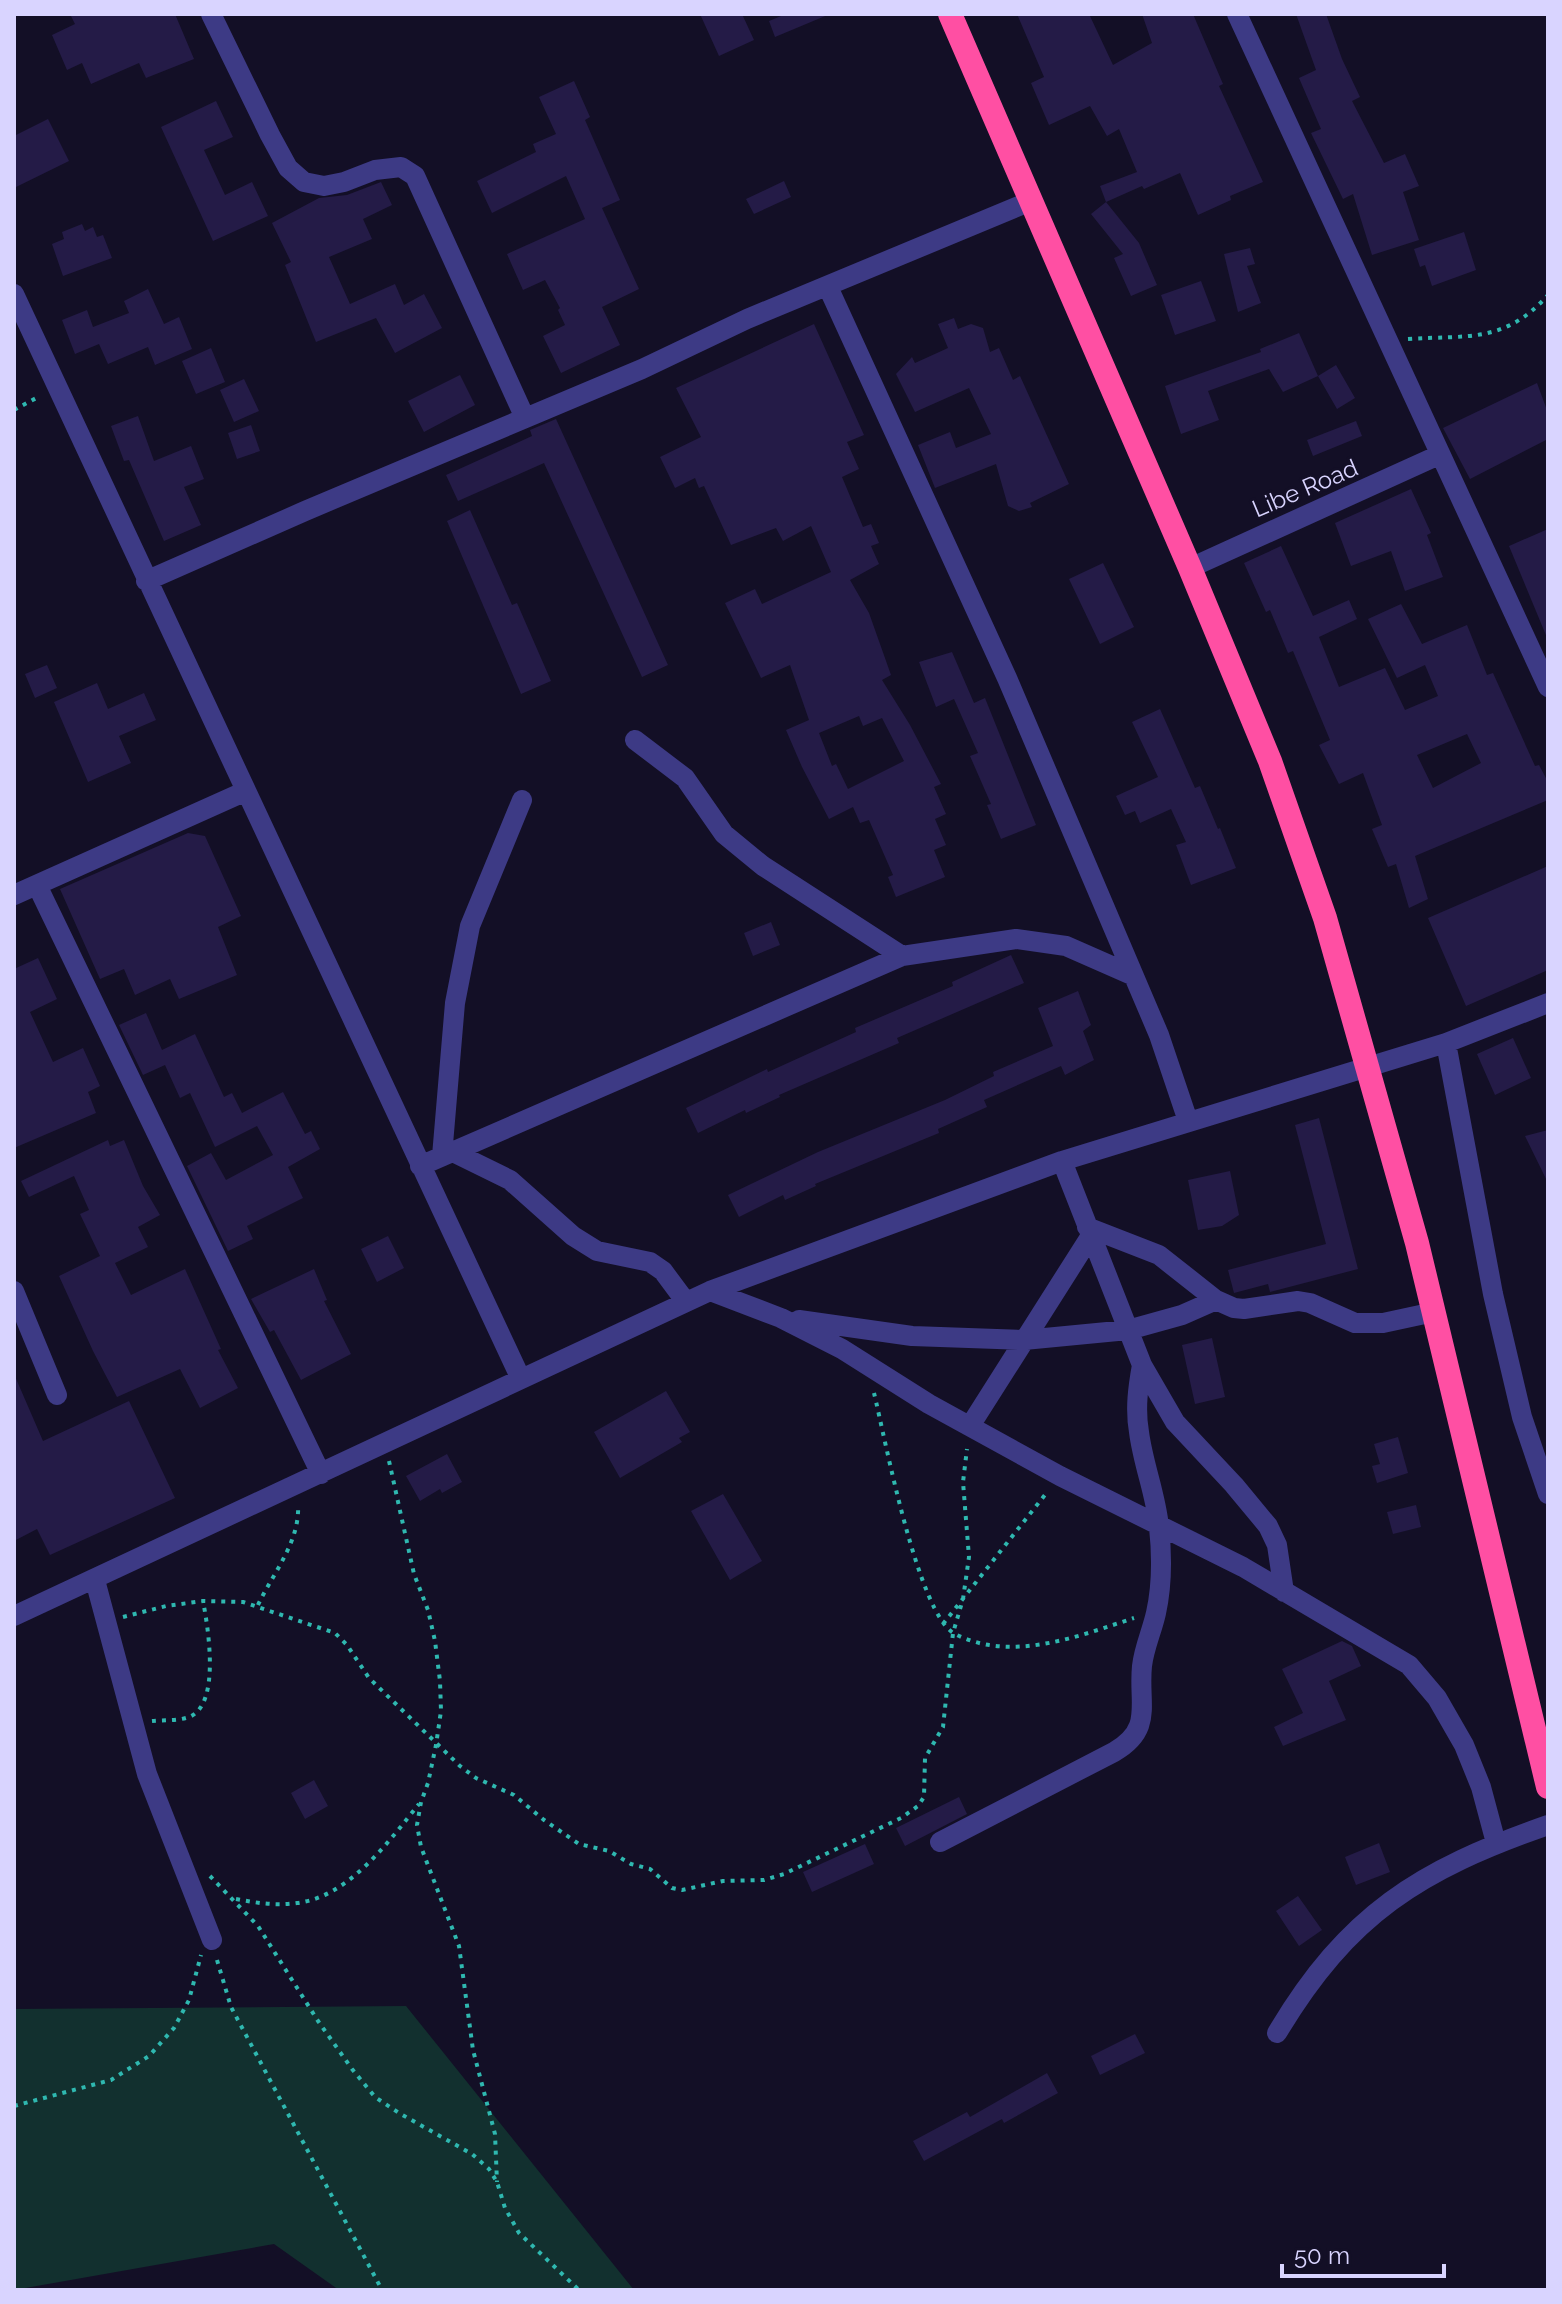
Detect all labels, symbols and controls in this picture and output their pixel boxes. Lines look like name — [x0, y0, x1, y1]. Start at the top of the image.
street label: Libe Road — [1248, 453, 1362, 523]
scale bar — [1282, 2228, 1444, 2278]
text: 50 m — [1294, 2241, 1350, 2270]

